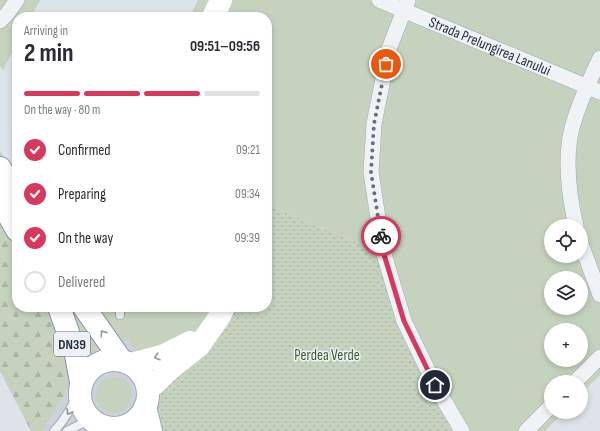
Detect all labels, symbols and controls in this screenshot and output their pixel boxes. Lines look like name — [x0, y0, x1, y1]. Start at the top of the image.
street label: Strada Prelungirea Lanului — [426, 12, 554, 80]
text: Arriving in — [24, 23, 68, 39]
text: 09:51–09:56 — [190, 37, 260, 56]
text: 2 min — [24, 38, 74, 69]
pin — [369, 47, 403, 81]
icon: bag — [375, 53, 397, 75]
text: On the way · 80 m — [24, 102, 100, 118]
icon: check — [24, 139, 46, 161]
text: Confirmed — [58, 141, 111, 160]
text: 09:21 — [236, 142, 260, 158]
icon: check — [24, 183, 46, 205]
text: Preparing — [58, 185, 106, 204]
text: 09:34 — [235, 186, 260, 202]
courier — [361, 216, 401, 256]
map controls — [544, 219, 588, 419]
button: locate — [544, 219, 588, 263]
icon: bike — [370, 225, 392, 247]
icon: check — [24, 227, 46, 249]
text: On the way — [58, 229, 113, 248]
text: 09:39 — [235, 230, 260, 246]
button: layers — [544, 271, 588, 315]
text: Delivered — [58, 273, 105, 292]
button: + — [544, 323, 588, 367]
one-way arrow — [101, 331, 108, 338]
road number: DN39 — [54, 332, 90, 356]
park label: Perdea Verde — [294, 346, 360, 365]
one-way arrow — [154, 352, 161, 361]
pin — [418, 368, 452, 402]
icon: home — [424, 374, 446, 396]
button: − — [544, 375, 588, 419]
one-way arrow — [66, 408, 73, 415]

